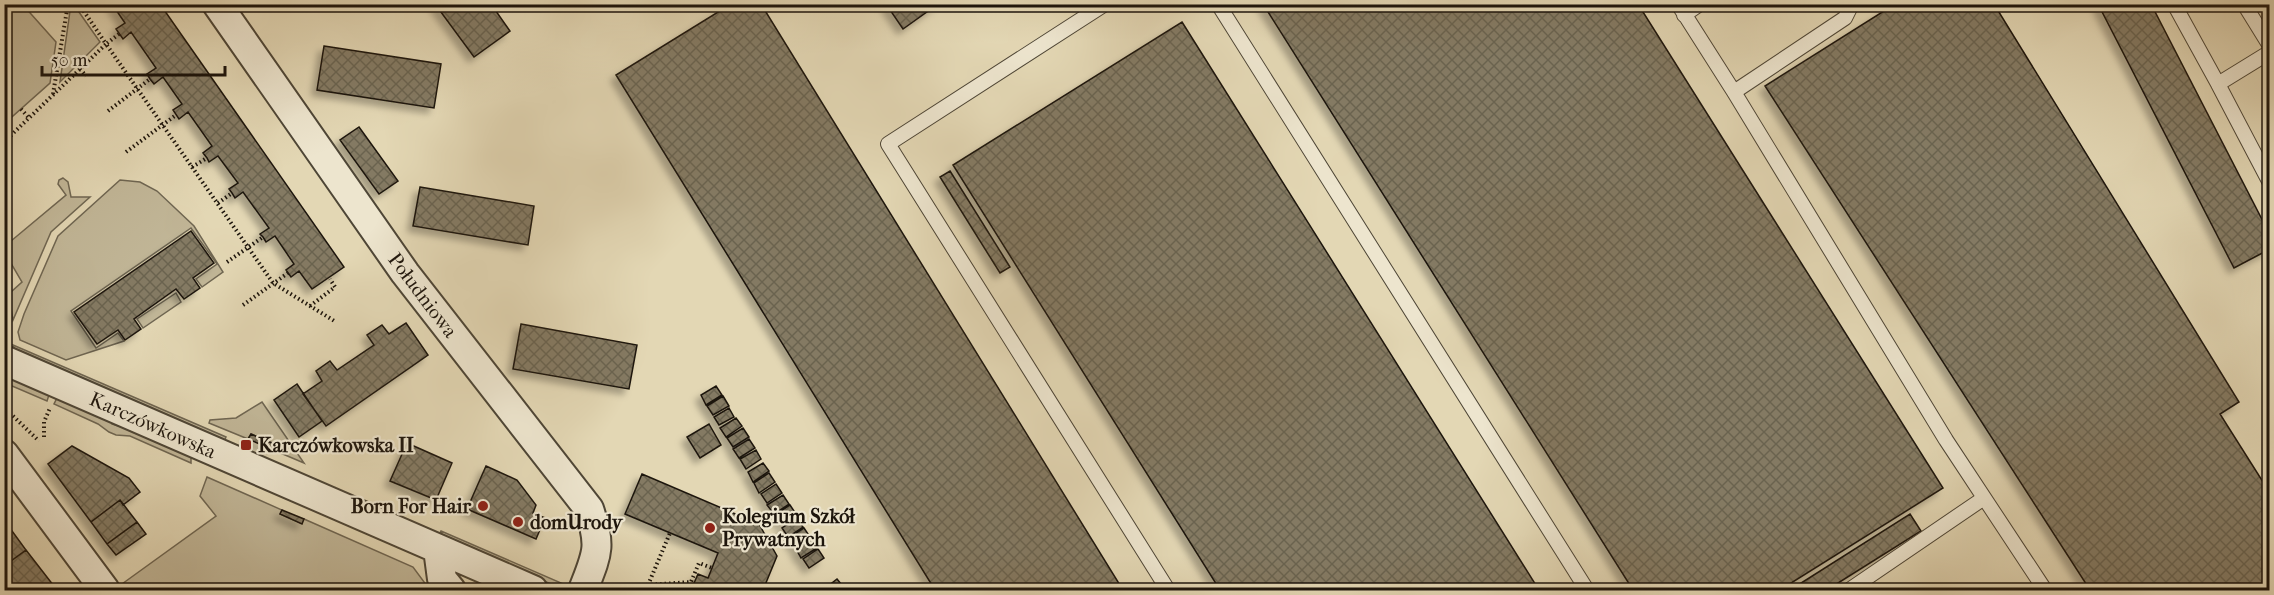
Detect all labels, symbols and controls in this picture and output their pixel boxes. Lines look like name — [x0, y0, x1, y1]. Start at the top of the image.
scale bar — [42, 39, 225, 77]
text: 50 m — [51, 50, 88, 71]
street label: Południowa — [383, 248, 462, 343]
street label: Karczówkowska — [86, 387, 220, 464]
place label: Karczówkowska II — [258, 434, 414, 457]
marker: Karczówkowska II — [239, 438, 253, 452]
place label: Born For Hair — [351, 495, 471, 518]
marker: Born For Hair — [476, 499, 490, 513]
place label: Kolegium Szkół Prywatnych — [722, 505, 855, 551]
place label: domUrody — [530, 511, 624, 534]
marker: domUrody — [511, 515, 525, 529]
marker: Kolegium Szkół Prywatnych — [703, 521, 717, 535]

